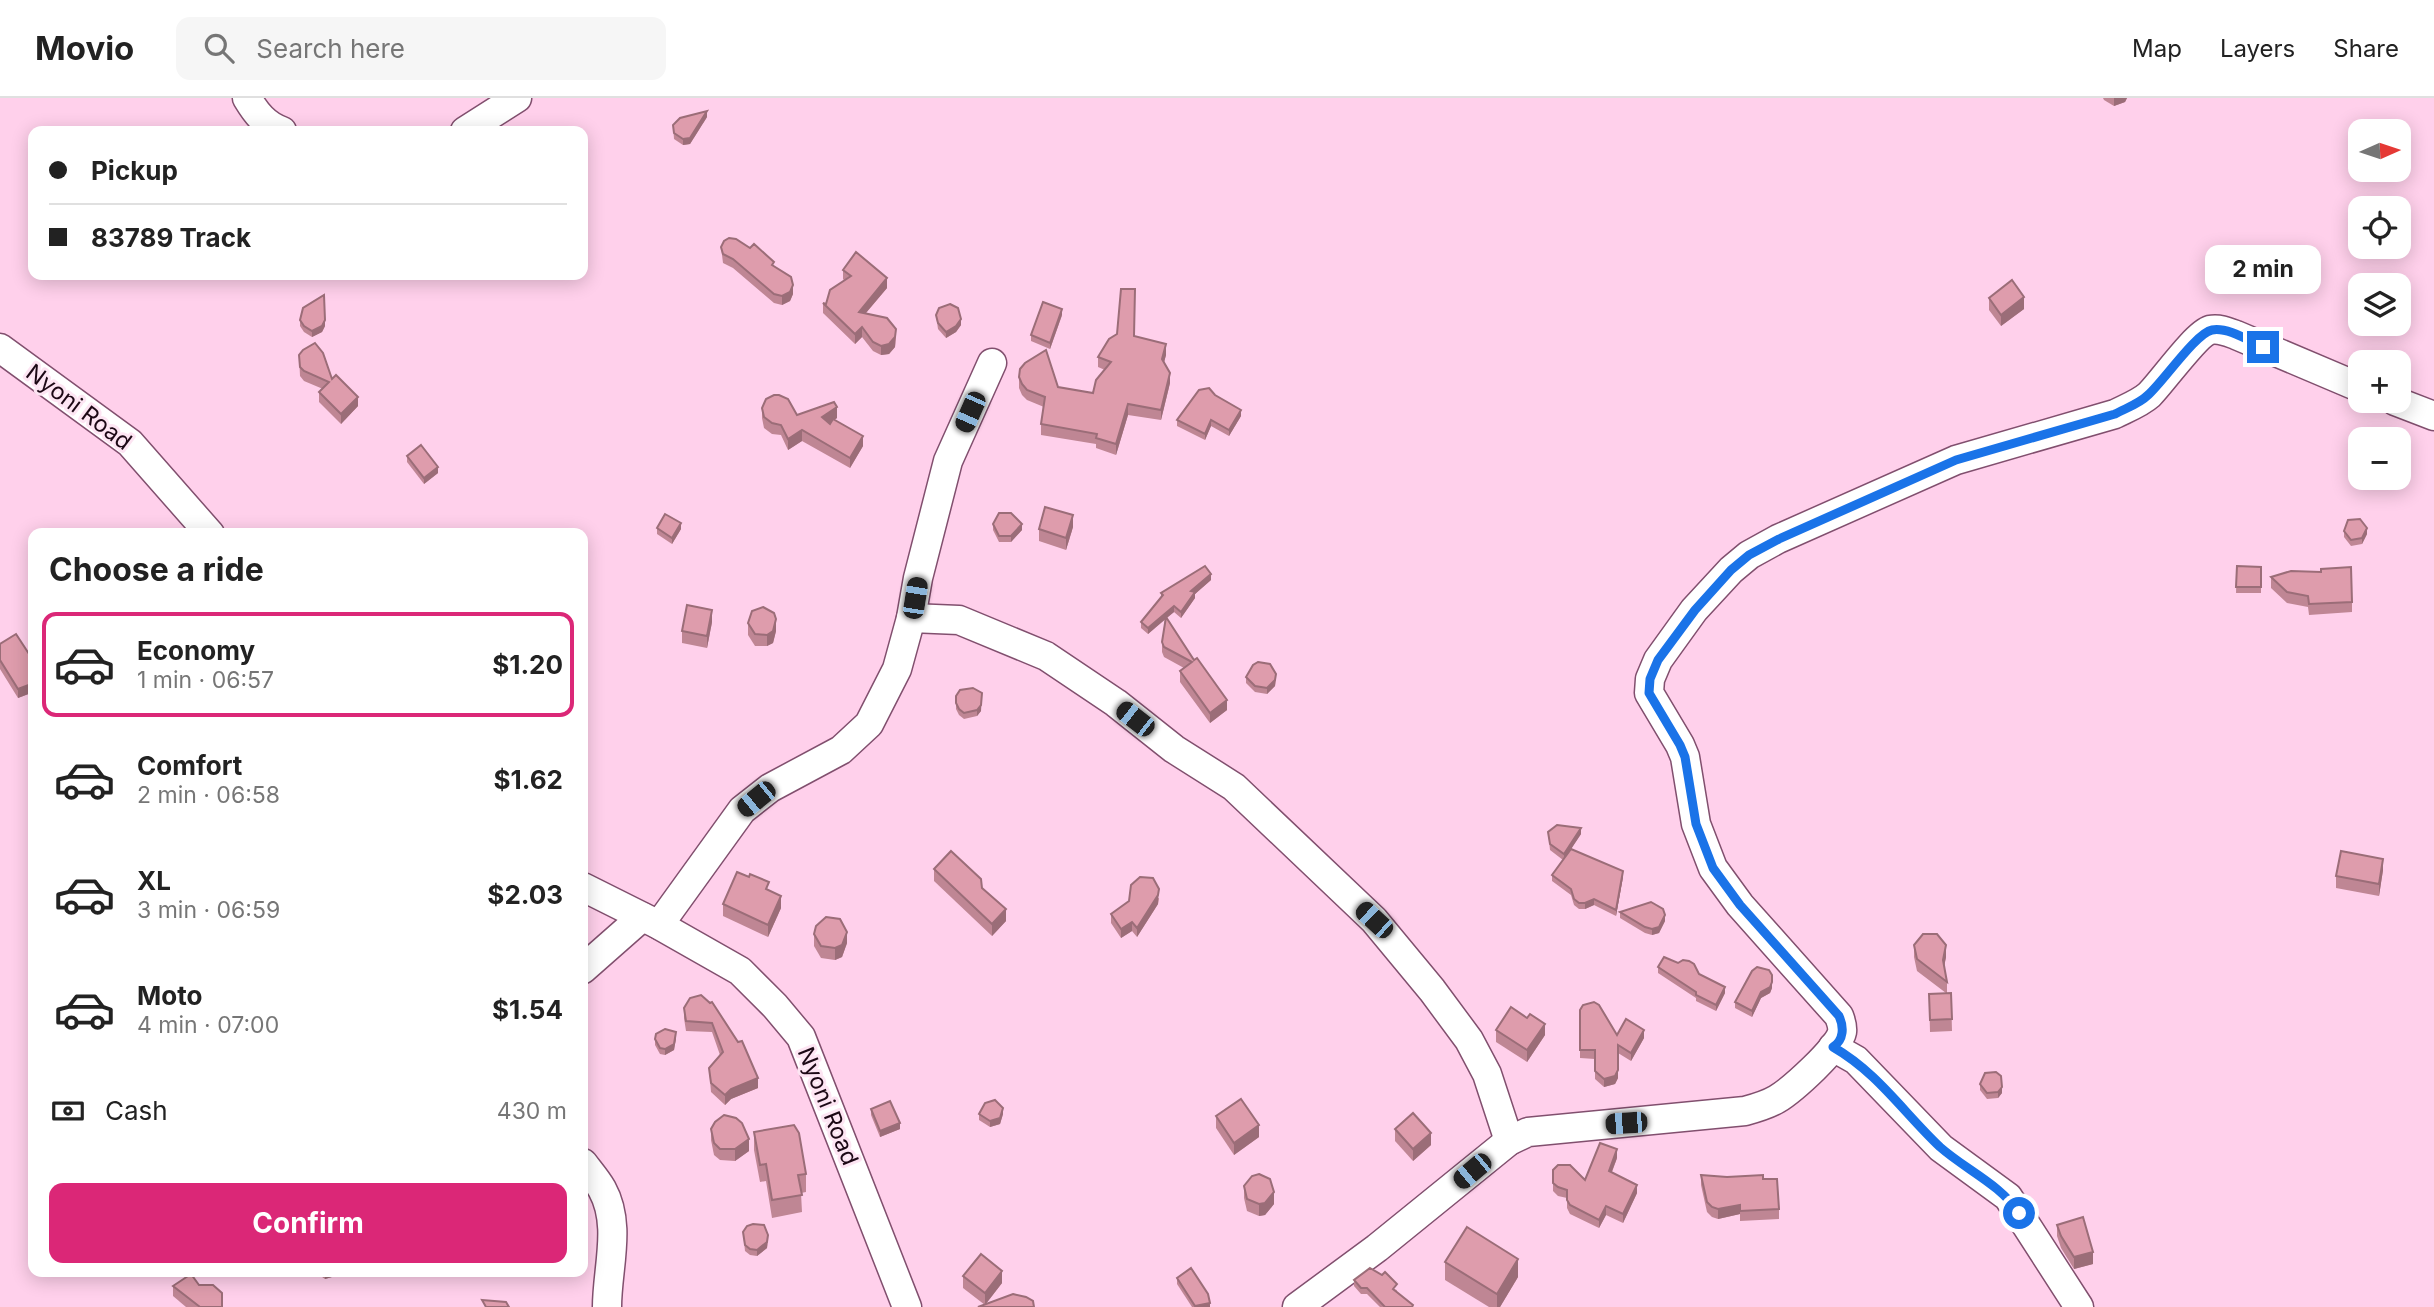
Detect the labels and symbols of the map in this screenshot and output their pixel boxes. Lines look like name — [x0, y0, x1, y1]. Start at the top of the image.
north arrow — [2348, 119, 2412, 182]
callout: 2 min — [2205, 246, 2321, 294]
route end — [2247, 331, 2279, 363]
street label: Nyoni Road — [21, 358, 137, 456]
car — [952, 389, 989, 435]
car — [902, 576, 929, 620]
car — [1112, 698, 1159, 740]
car — [734, 778, 779, 820]
car — [1352, 898, 1397, 942]
street label: Nyoni Road — [792, 1043, 864, 1169]
car — [1605, 1111, 1648, 1135]
car — [1450, 1149, 1495, 1193]
route start — [2003, 1197, 2035, 1229]

